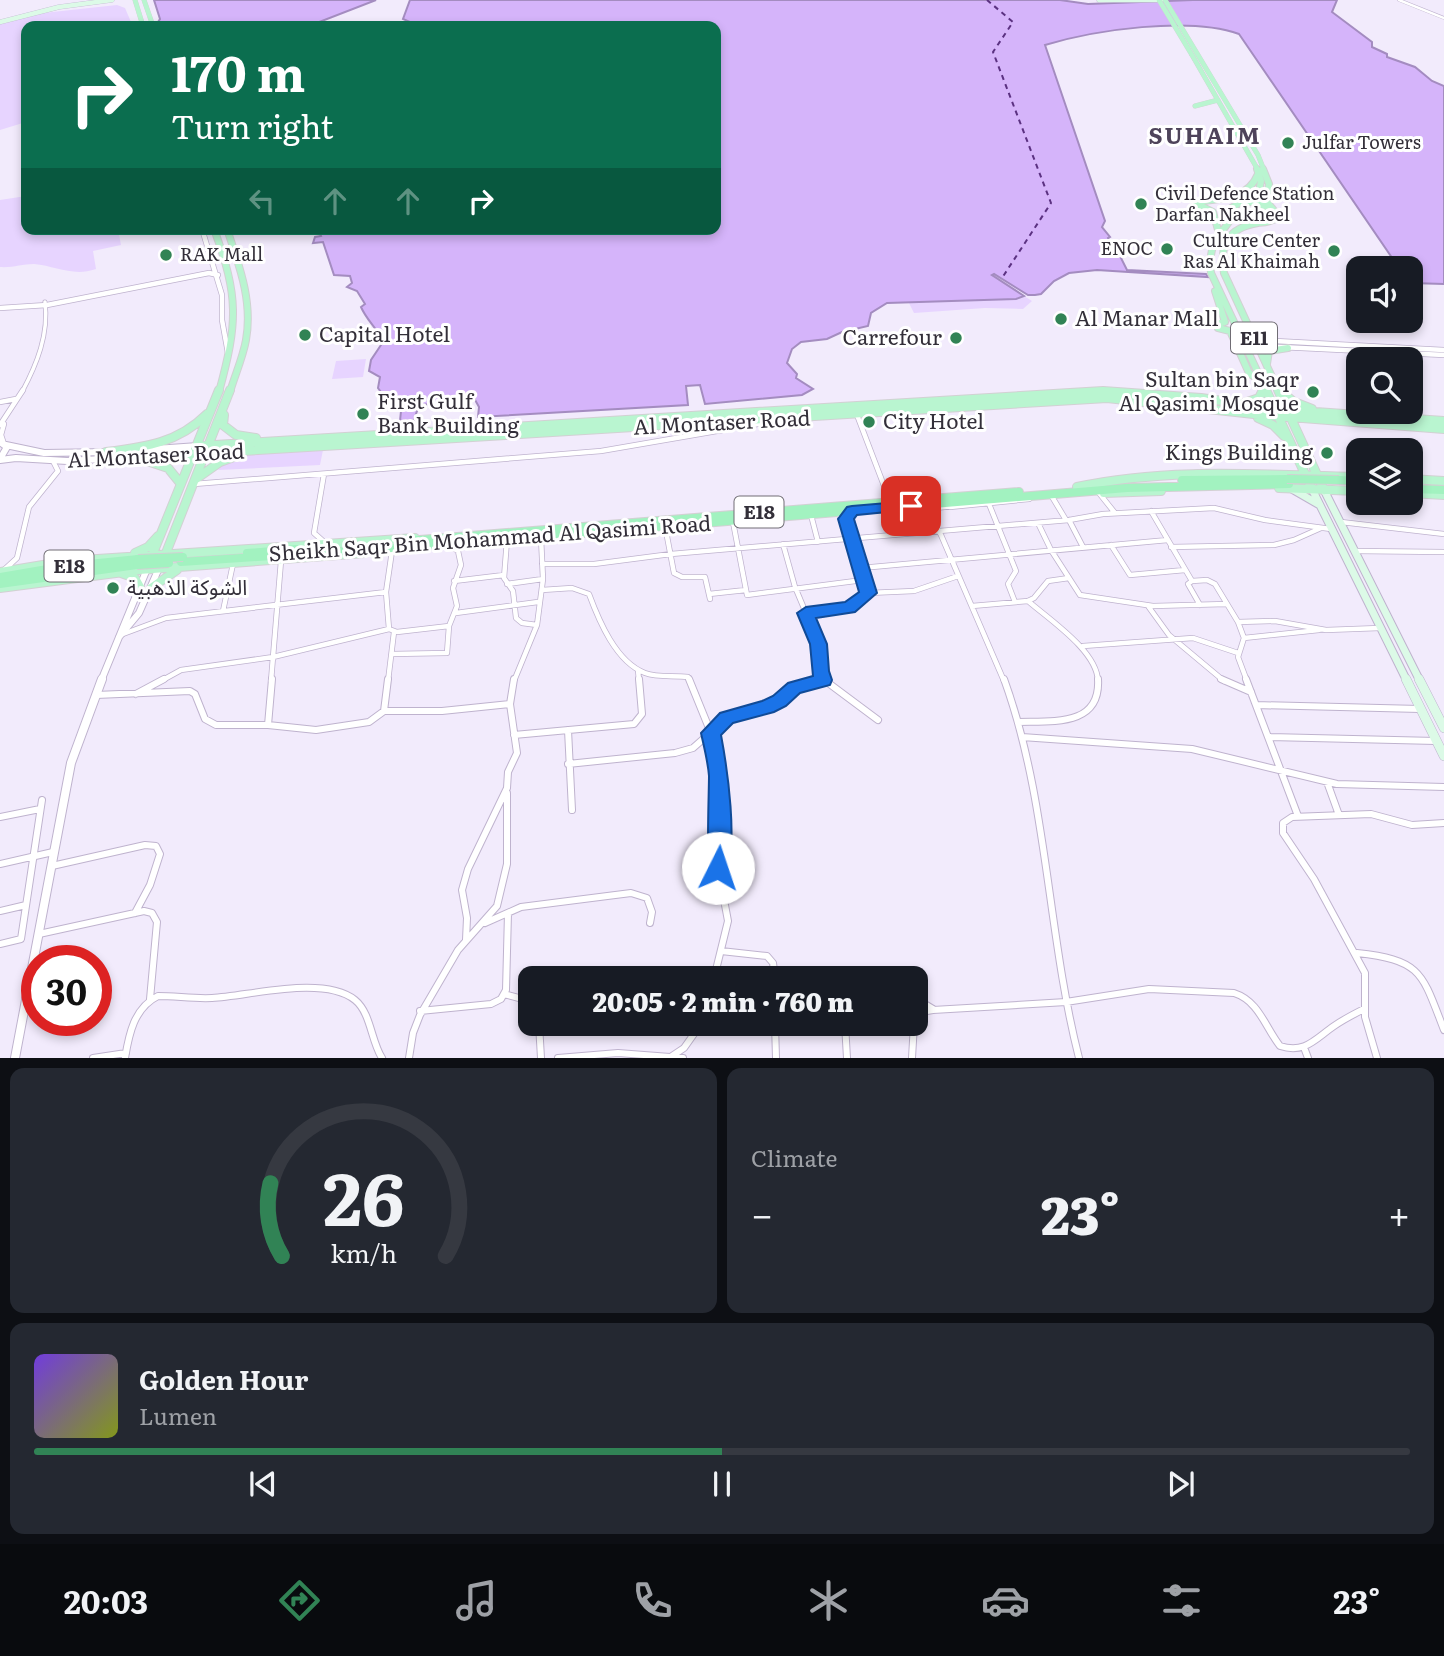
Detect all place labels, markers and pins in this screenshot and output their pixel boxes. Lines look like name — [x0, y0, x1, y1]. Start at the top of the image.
place label: Julfar Towers — [1302, 128, 1421, 155]
marker: Julfar Towers — [1280, 135, 1296, 151]
place label: Civil Defence Station Darfan Nakheel — [1155, 179, 1334, 227]
marker: Civil Defence Station Darfan Nakheel — [1133, 196, 1149, 212]
place label: Culture Center Ras Al Khaimah — [1183, 226, 1320, 274]
place label: ENOC — [1100, 234, 1153, 261]
place label: RAK Mall — [180, 240, 263, 267]
marker: ENOC — [1159, 241, 1175, 257]
marker: Culture Center Ras Al Khaimah — [1326, 243, 1342, 259]
marker: RAK Mall — [158, 247, 174, 263]
place label: Al Manar Mall — [1075, 301, 1219, 332]
marker: Al Manar Mall — [1053, 311, 1069, 327]
place label: Capital Hotel — [319, 317, 450, 348]
place label: Carrefour — [843, 320, 942, 351]
marker: Capital Hotel — [297, 327, 313, 343]
marker: Carrefour — [948, 330, 964, 346]
place label: Sultan bin Saqr Al Qasimi Mosque — [1118, 362, 1299, 417]
place label: First Gulf Bank Building — [377, 384, 520, 439]
marker: Sultan bin Saqr Al Qasimi Mosque — [1305, 384, 1321, 400]
place label: City Hotel — [883, 404, 984, 435]
marker: First Gulf Bank Building — [355, 406, 371, 422]
marker: City Hotel — [861, 414, 877, 430]
place label: Kings Building — [1165, 435, 1313, 466]
marker: Kings Building — [1319, 445, 1335, 461]
pin — [881, 476, 941, 536]
place label: الشوكة الذهبية — [127, 570, 247, 601]
marker: الشوكة الذهبية — [105, 580, 121, 596]

